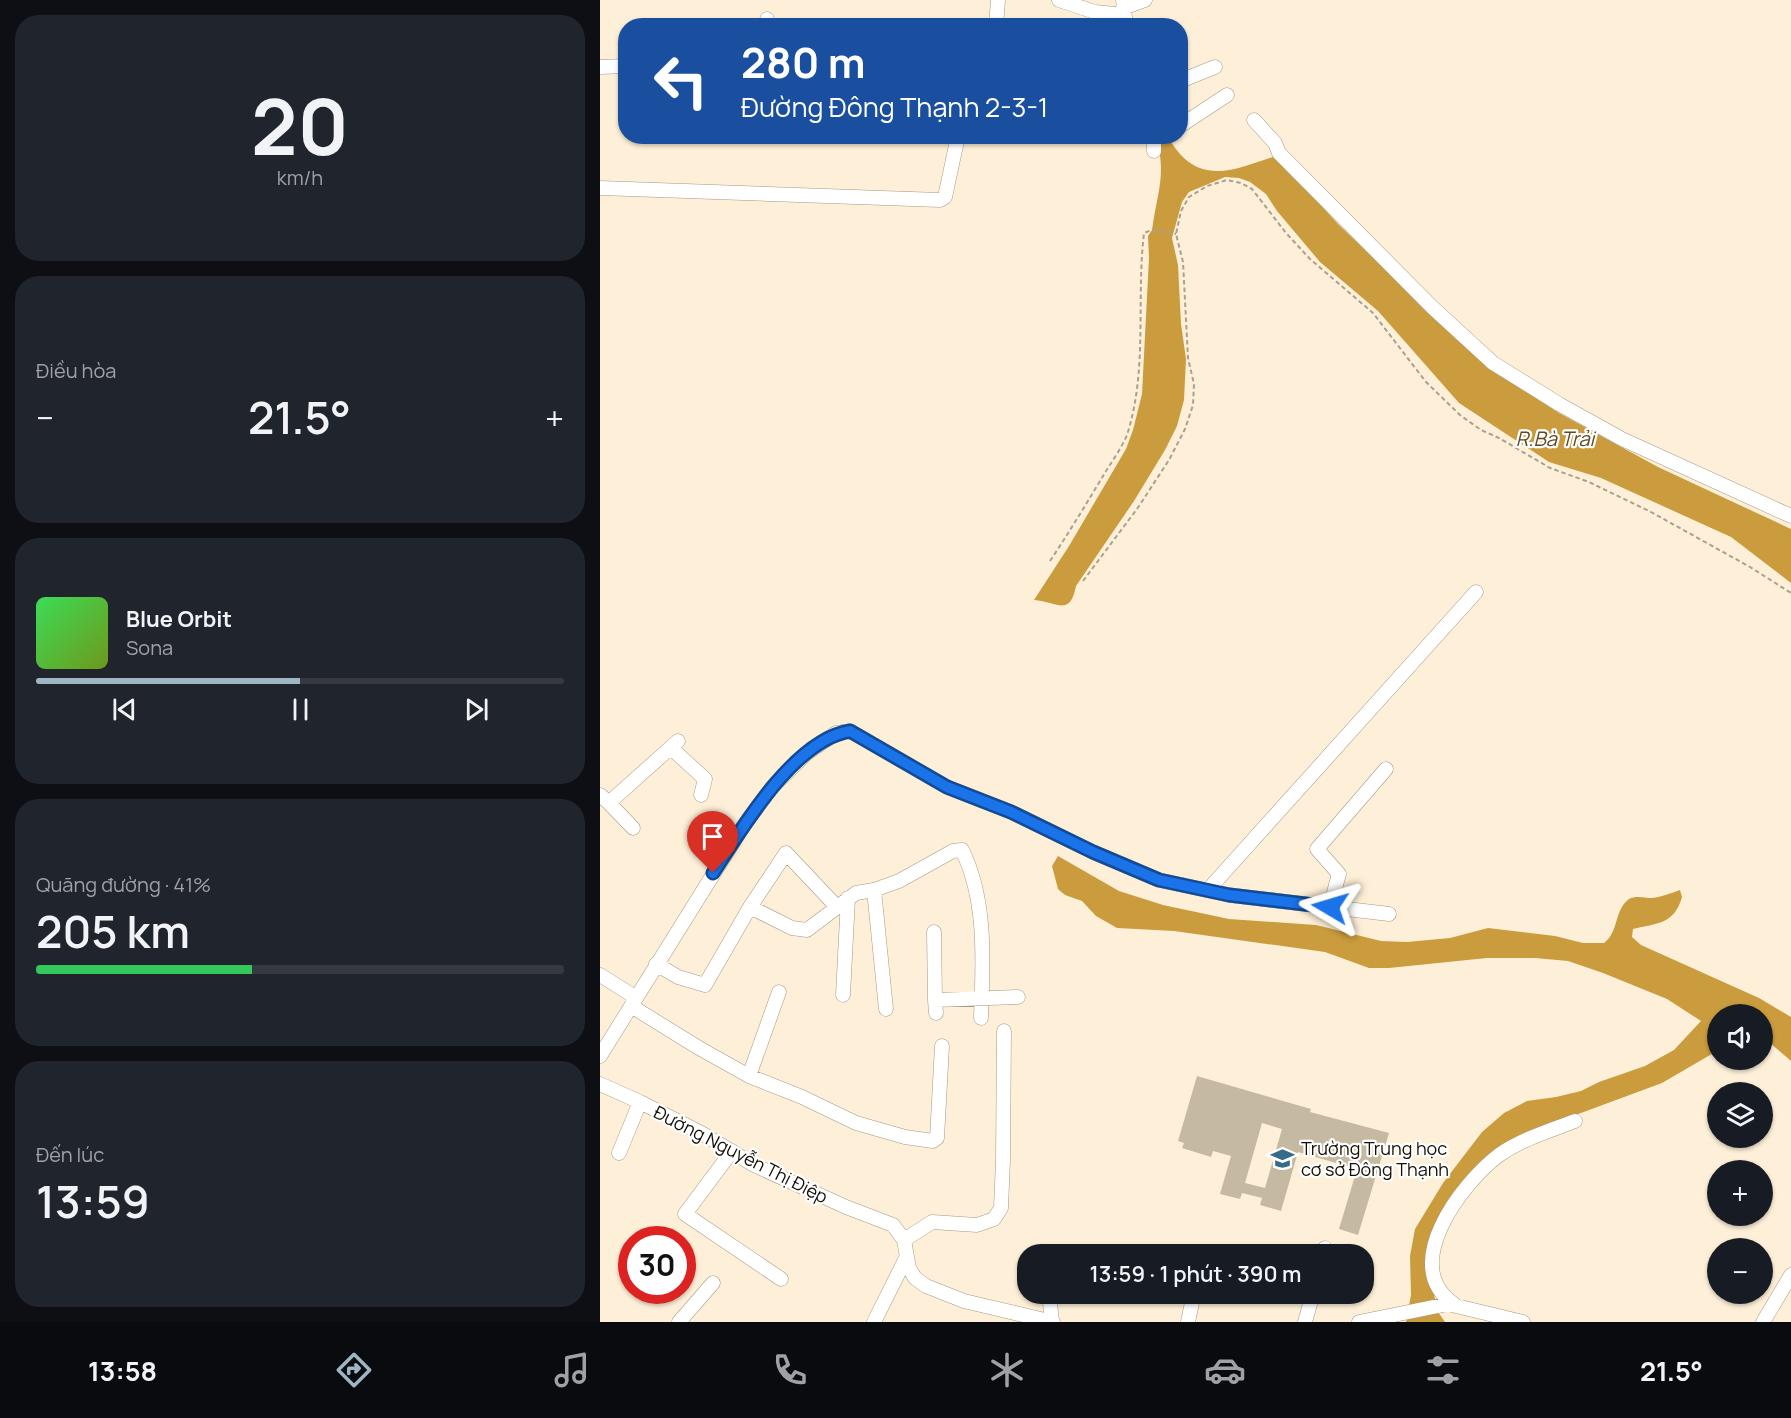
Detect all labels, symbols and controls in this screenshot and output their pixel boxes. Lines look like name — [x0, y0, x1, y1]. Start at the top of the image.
text: 280 m — [741, 33, 866, 91]
icon: left — [642, 42, 720, 120]
text: 20 — [251, 72, 349, 178]
text: Đường Đông Thạnh 2-3-1 — [741, 88, 1048, 125]
text: km/h — [277, 164, 323, 191]
text: Điều hòa — [36, 357, 116, 384]
text: 21.5° — [248, 386, 351, 448]
text: − — [36, 395, 54, 440]
text: + — [545, 395, 564, 440]
water label: R.Bà Trải — [1516, 425, 1597, 452]
text: Blue Orbit — [126, 604, 232, 634]
text: Sona — [126, 634, 173, 661]
icon: previous — [108, 693, 141, 726]
icon: pause — [284, 693, 317, 726]
icon: next — [460, 693, 493, 726]
pin — [687, 811, 738, 873]
icon: arrive — [696, 820, 729, 853]
text: Quãng đường · 41% — [36, 871, 211, 898]
position arrow — [1298, 875, 1362, 939]
text: 205 km — [36, 900, 190, 962]
map controls — [1707, 1004, 1773, 1304]
button: sound — [1707, 1004, 1773, 1070]
button: layers — [1707, 1082, 1773, 1148]
street label: Đường Nguyễn Thị Điệp — [650, 1100, 832, 1208]
place label: Trường Trung học cơ sở Đông Thạnh — [1301, 1136, 1449, 1181]
text: Đến lúc — [36, 1141, 104, 1168]
school or university icon: Trường Trung học cơ sở Đông Thạnh — [1270, 1145, 1296, 1171]
button: + — [1707, 1160, 1773, 1226]
text: 13:59 — [36, 1170, 150, 1232]
speed limit sign: 30 — [618, 1226, 696, 1304]
button: − — [1707, 1238, 1773, 1304]
text: 13:59 · 1 phút · 390 m — [1090, 1259, 1301, 1289]
icon: directions — [333, 1349, 375, 1391]
icon: music — [551, 1349, 593, 1391]
icon: phone — [769, 1349, 811, 1391]
icon: climate — [986, 1349, 1028, 1391]
icon: car — [1204, 1349, 1246, 1391]
icon: filters — [1422, 1349, 1464, 1391]
text: 13:58 — [88, 1352, 157, 1389]
text: 21.5° — [1640, 1352, 1703, 1389]

